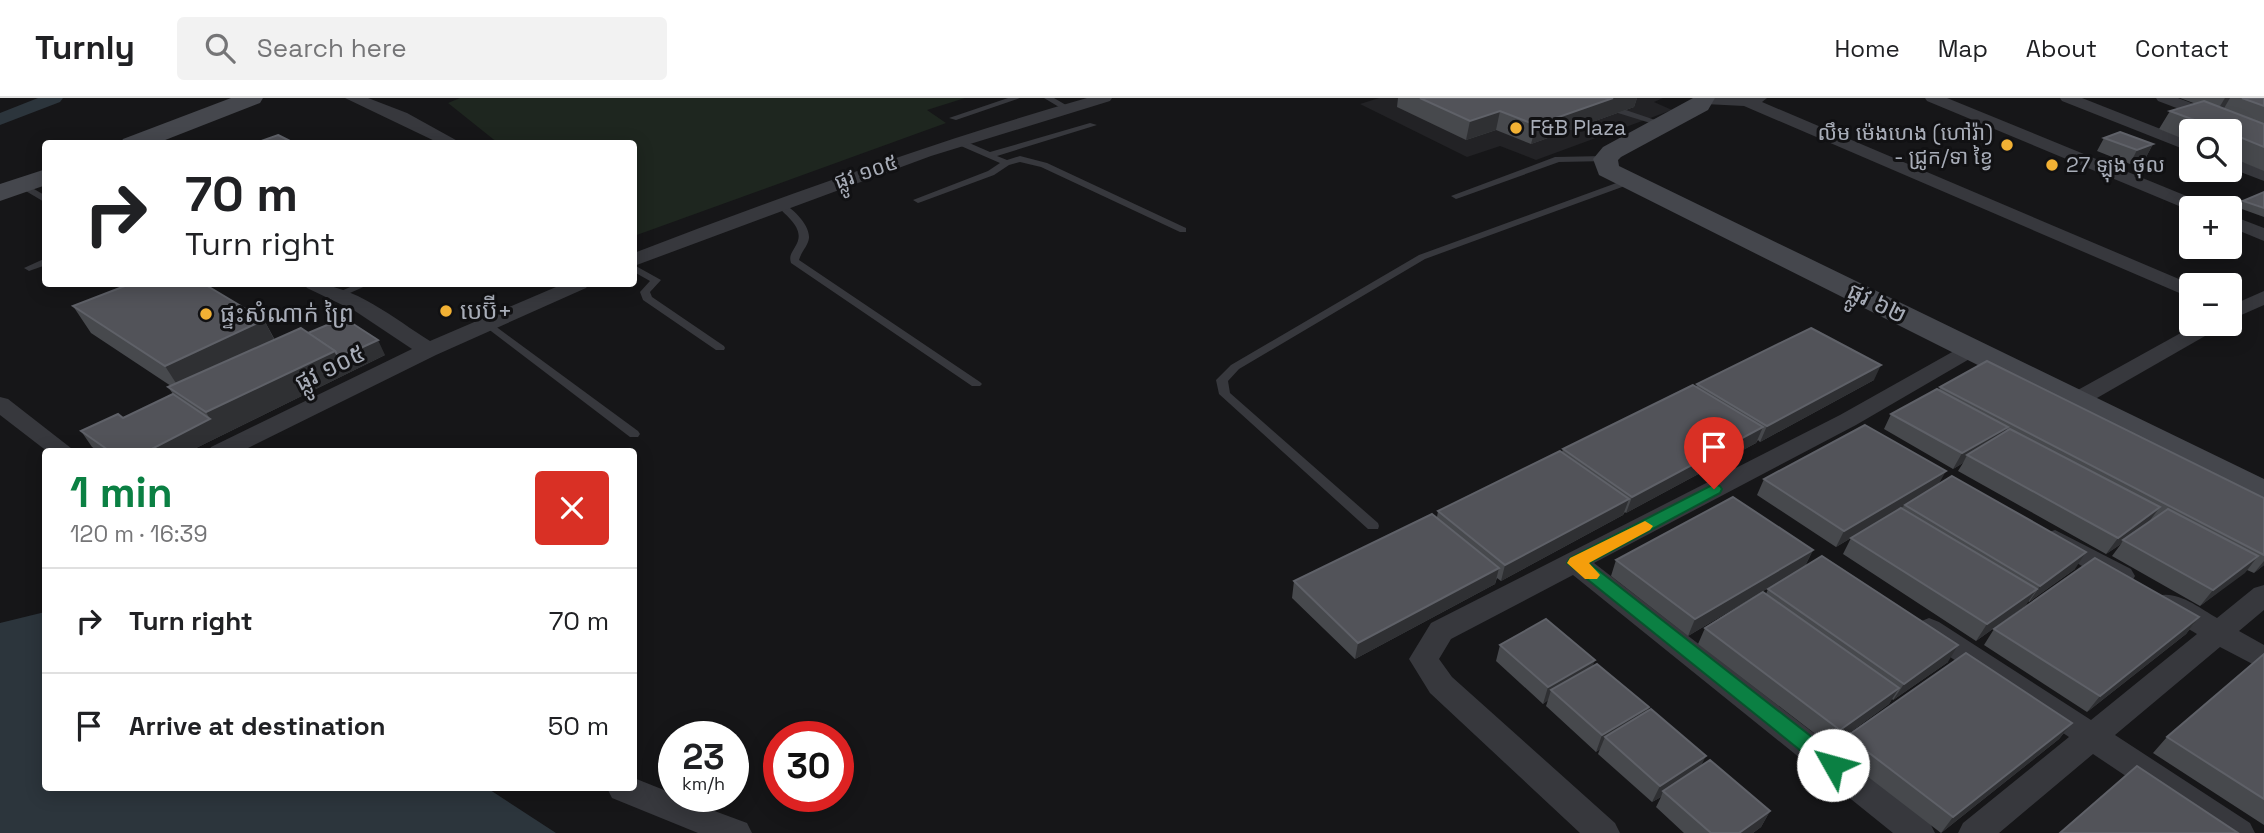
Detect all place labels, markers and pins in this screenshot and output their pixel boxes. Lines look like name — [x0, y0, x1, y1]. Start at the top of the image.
place label: F&B Plaza — [1530, 114, 1626, 141]
place label: លឹម ម៉េងហេង (ហៅរ៉ា) - ជ្រូក/ទា ខ្វៃ — [1817, 119, 1993, 171]
marker: F&B Plaza — [1508, 120, 1524, 136]
marker: លឹម ម៉េងហេង (ហៅរ៉ា) - ជ្រូក/ទា ខ្វៃ — [1999, 137, 2015, 153]
place label: 27 ឡុង ថុល — [2066, 151, 2165, 183]
marker: 27 ឡុង ថុល — [2044, 157, 2060, 173]
place label: បេប៊ី+ — [460, 294, 512, 326]
place label: ផ្ទះសំណាក់ ព្រៃ — [220, 298, 354, 329]
marker: បេប៊ី+ — [438, 303, 454, 319]
marker: ផ្ទះសំណាក់ ព្រៃ — [198, 306, 214, 322]
pin — [1684, 417, 1744, 489]

